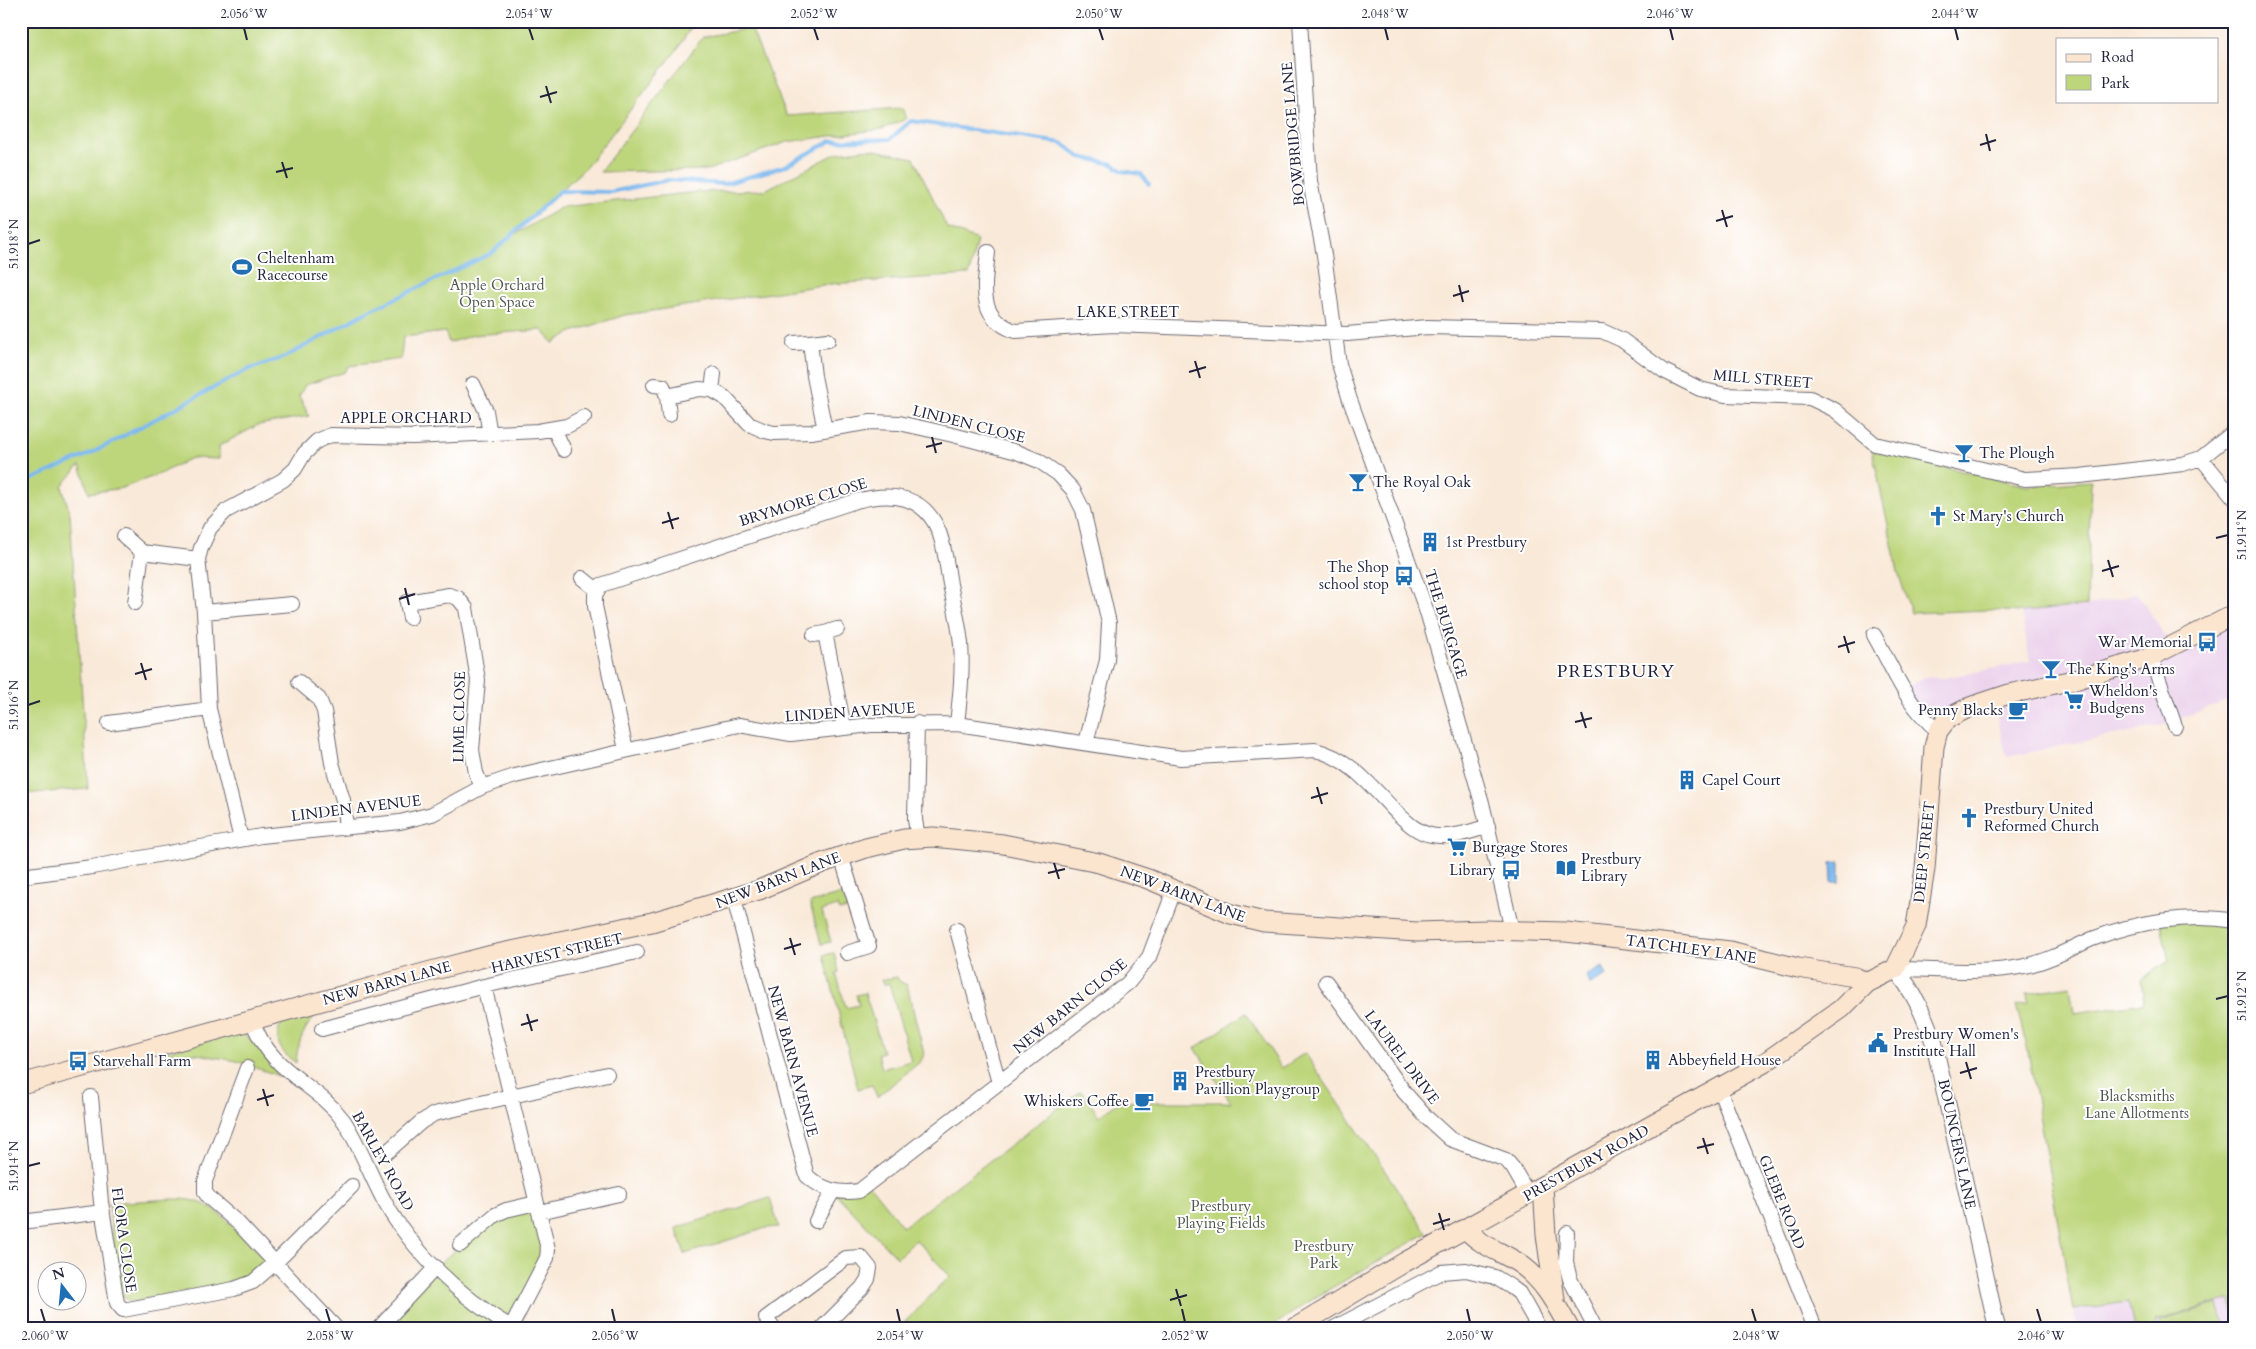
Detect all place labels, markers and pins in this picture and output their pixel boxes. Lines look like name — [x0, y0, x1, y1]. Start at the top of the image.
place label: Cheltenham Racecourse — [257, 248, 335, 285]
sports icon: Cheltenham Racecourse — [231, 256, 253, 278]
bar icon: The Plough — [1953, 442, 1975, 464]
place label: The Plough — [1979, 443, 2056, 463]
bar icon: The Royal Oak — [1347, 471, 1369, 493]
place label: The Royal Oak — [1373, 472, 1471, 492]
church icon: St Mary's Church — [1927, 505, 1949, 527]
place label: St Mary's Church — [1953, 506, 2065, 526]
building icon: 1st Prestbury — [1419, 531, 1441, 553]
place label: 1st Prestbury — [1445, 532, 1527, 552]
place label: The Shop school stop — [1319, 557, 1389, 594]
bus stop icon: The Shop school stop — [1393, 565, 1415, 587]
bus stop icon: War Memorial — [2196, 631, 2218, 653]
place label: War Memorial — [2097, 632, 2192, 652]
bar icon: The King's Arms — [2040, 658, 2062, 680]
place label: The King's Arms — [2066, 659, 2175, 679]
place label: Wheldon's Budgens — [2088, 681, 2157, 718]
supermarket icon: Wheldon's Budgens — [2063, 689, 2085, 711]
cafe icon: Penny Blacks — [2007, 699, 2029, 721]
place label: Penny Blacks — [1918, 700, 2003, 720]
building icon: Capel Court — [1676, 769, 1698, 791]
place label: Capel Court — [1702, 770, 1781, 790]
place label: Prestbury United Reformed Church — [1984, 799, 2100, 836]
church icon: Prestbury United Reformed Church — [1958, 807, 1980, 829]
supermarket icon: Burgage Stores — [1446, 836, 1468, 858]
place label: Burgage Stores — [1472, 837, 1568, 857]
place label: Prestbury Library — [1581, 849, 1642, 886]
library icon: Prestbury Library — [1555, 857, 1577, 879]
bus stop icon: Library — [1500, 859, 1522, 881]
place label: Library — [1449, 860, 1496, 880]
place label: Prestbury Women's Institute Hall — [1893, 1024, 2019, 1061]
public building icon: Prestbury Women's Institute Hall — [1867, 1032, 1889, 1054]
building icon: Abbeyfield House — [1642, 1049, 1664, 1071]
bus stop icon: Starvehall Farm — [67, 1050, 89, 1072]
place label: Abbeyfield House — [1668, 1050, 1781, 1070]
place label: Starvehall Farm — [93, 1051, 191, 1071]
place label: Prestbury Pavillion Playgroup — [1195, 1062, 1320, 1099]
building icon: Prestbury Pavillion Playgroup — [1169, 1070, 1191, 1092]
cafe icon: Whiskers Coffee — [1133, 1090, 1155, 1112]
place label: Whiskers Coffee — [1022, 1091, 1129, 1111]

